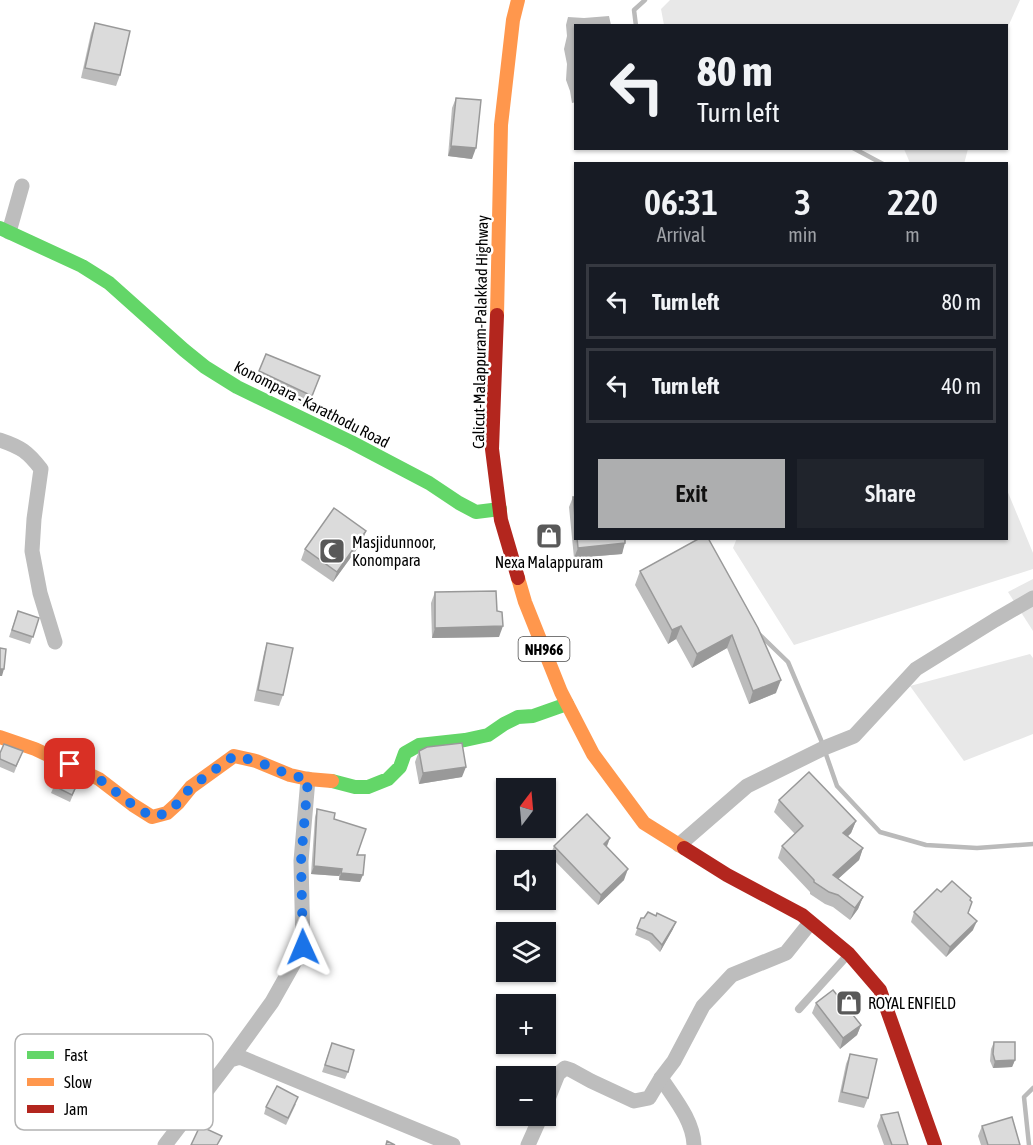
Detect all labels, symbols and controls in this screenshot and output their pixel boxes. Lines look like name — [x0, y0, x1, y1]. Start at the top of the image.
text: 80 m — [697, 47, 772, 95]
icon: left — [598, 48, 676, 126]
text: Turn left — [697, 97, 780, 128]
text: 06:31 — [644, 181, 718, 223]
text: 3 — [794, 181, 811, 223]
text: 220 — [887, 181, 938, 223]
street label: Calicut-Malappuram-Palakkad Highway — [469, 215, 492, 449]
text: Arrival — [657, 223, 706, 246]
text: min — [788, 223, 817, 246]
text: m — [905, 223, 920, 246]
icon: left — [601, 285, 634, 318]
text: Turn left — [652, 289, 719, 315]
text: 80 m — [941, 289, 981, 315]
street label: Konompara - Karathodu Road — [231, 357, 393, 452]
icon: left — [601, 369, 634, 402]
text: Turn left — [652, 373, 719, 399]
text: 40 m — [941, 373, 981, 399]
button: Exit — [598, 459, 785, 528]
button: Share — [797, 459, 984, 528]
shop icon: Nexa Malappuram — [534, 521, 564, 551]
place label: Masjidunnoor, Konompara — [352, 533, 436, 570]
mosque icon: Masjidunnoor, Konompara — [317, 536, 347, 566]
place label: Nexa Malappuram — [495, 553, 603, 572]
road number: NH966 — [518, 637, 570, 661]
pin — [44, 738, 95, 789]
icon: arrive — [53, 747, 86, 780]
north arrow — [496, 778, 556, 838]
map controls — [496, 778, 556, 1126]
button: sound — [496, 850, 556, 910]
position arrow — [271, 915, 335, 979]
button: layers — [496, 922, 556, 982]
shop icon: ROYAL ENFIELD — [834, 988, 864, 1018]
button: + — [496, 994, 556, 1054]
place label: ROYAL ENFIELD — [868, 994, 956, 1012]
legend — [15, 1034, 213, 1130]
text: Fast — [64, 1046, 88, 1064]
button: − — [496, 1066, 556, 1126]
text: Slow — [64, 1073, 92, 1091]
text: Jam — [64, 1100, 88, 1118]

